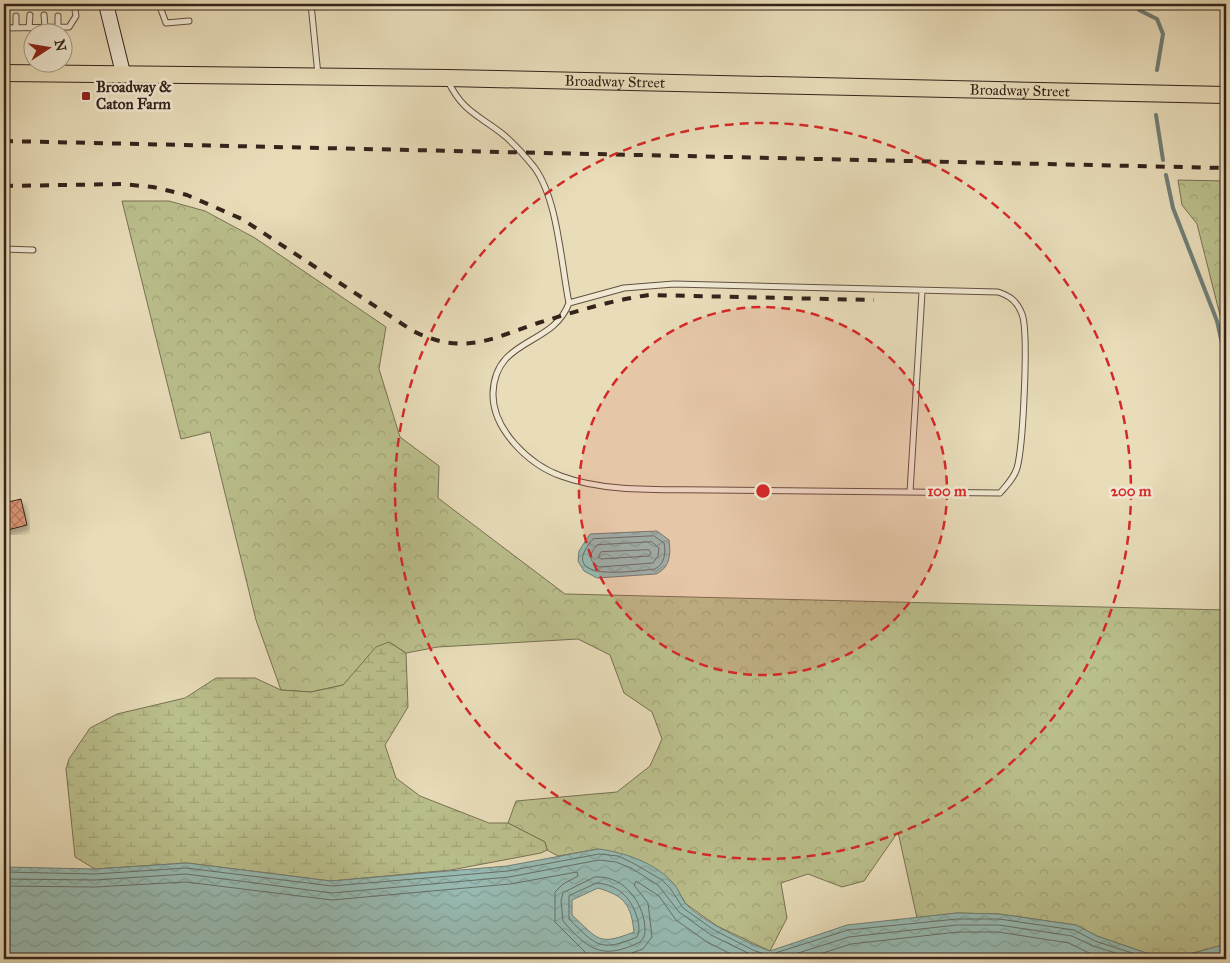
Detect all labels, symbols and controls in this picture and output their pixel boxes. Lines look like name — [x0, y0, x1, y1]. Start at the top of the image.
north arrow — [22, 22, 72, 72]
text: N — [51, 38, 70, 53]
street label: Broadway Street — [565, 72, 666, 92]
place label: Broadway & Caton Farm — [96, 78, 172, 113]
street label: Broadway Street — [969, 80, 1071, 101]
marker: Broadway & Caton Farm — [80, 90, 92, 102]
centre of rings — [754, 482, 772, 500]
text: 100 m — [927, 482, 967, 500]
text: 200 m — [1111, 482, 1152, 500]

